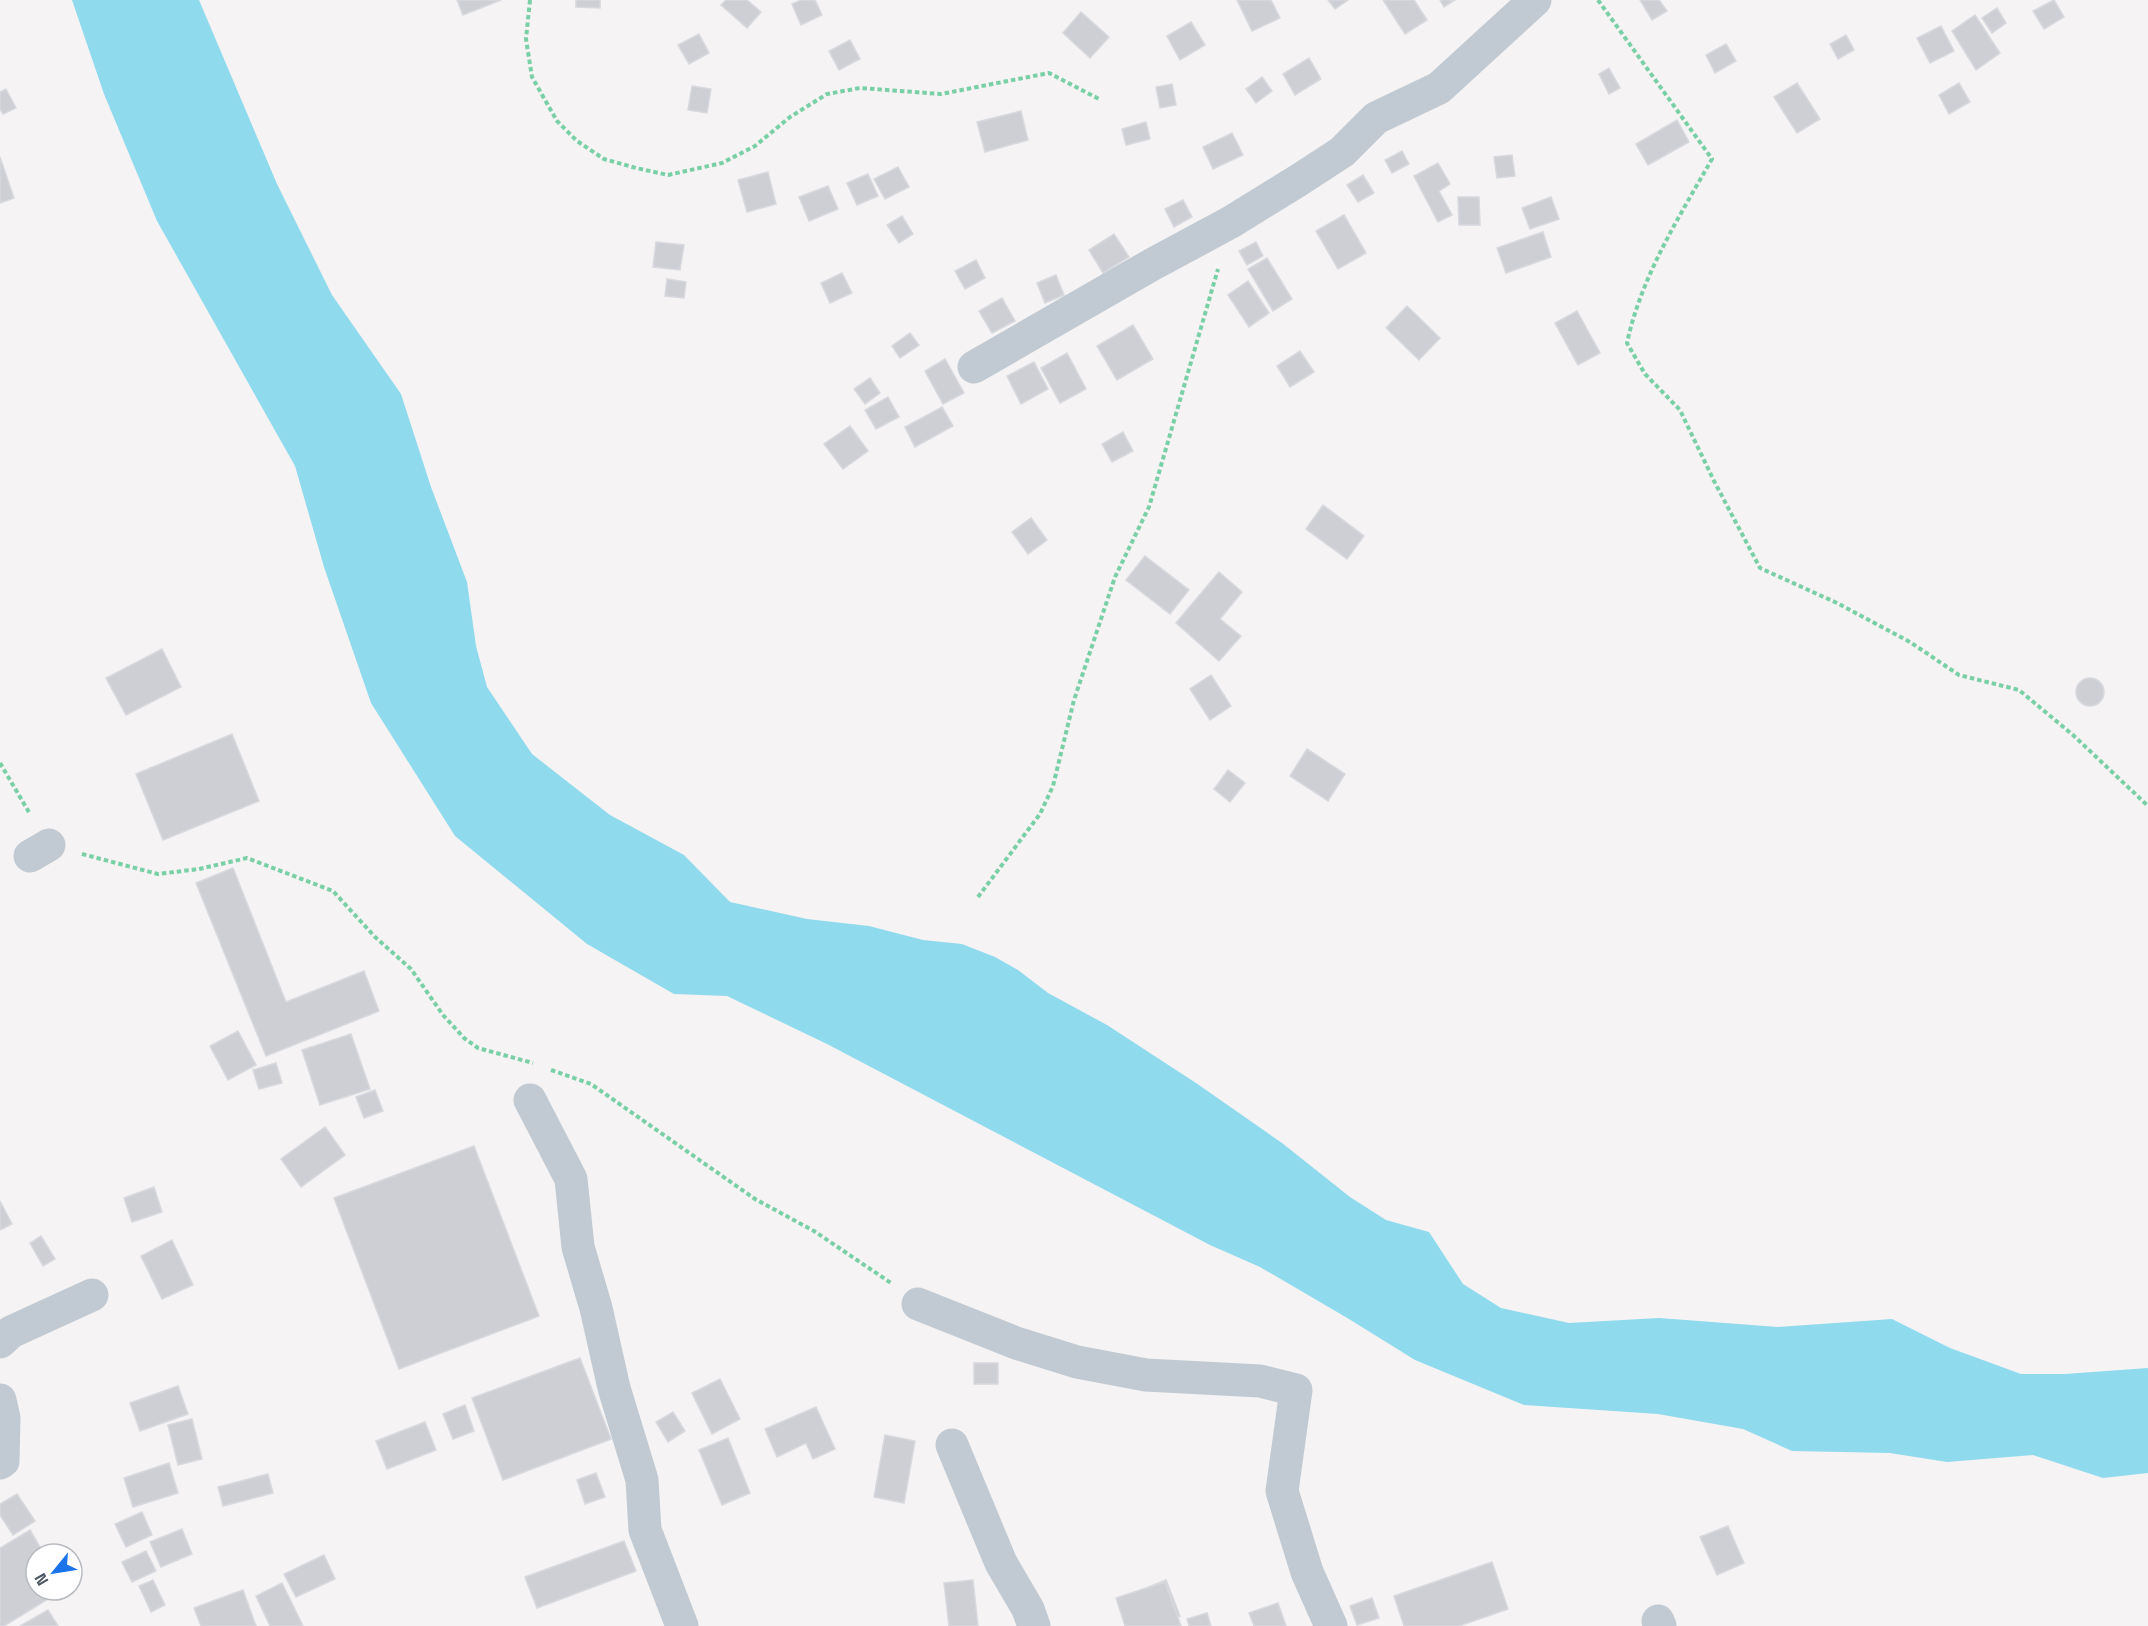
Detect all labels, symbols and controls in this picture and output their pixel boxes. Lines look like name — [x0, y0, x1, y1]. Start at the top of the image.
north arrow — [24, 1542, 84, 1602]
text: N — [30, 1569, 53, 1589]

